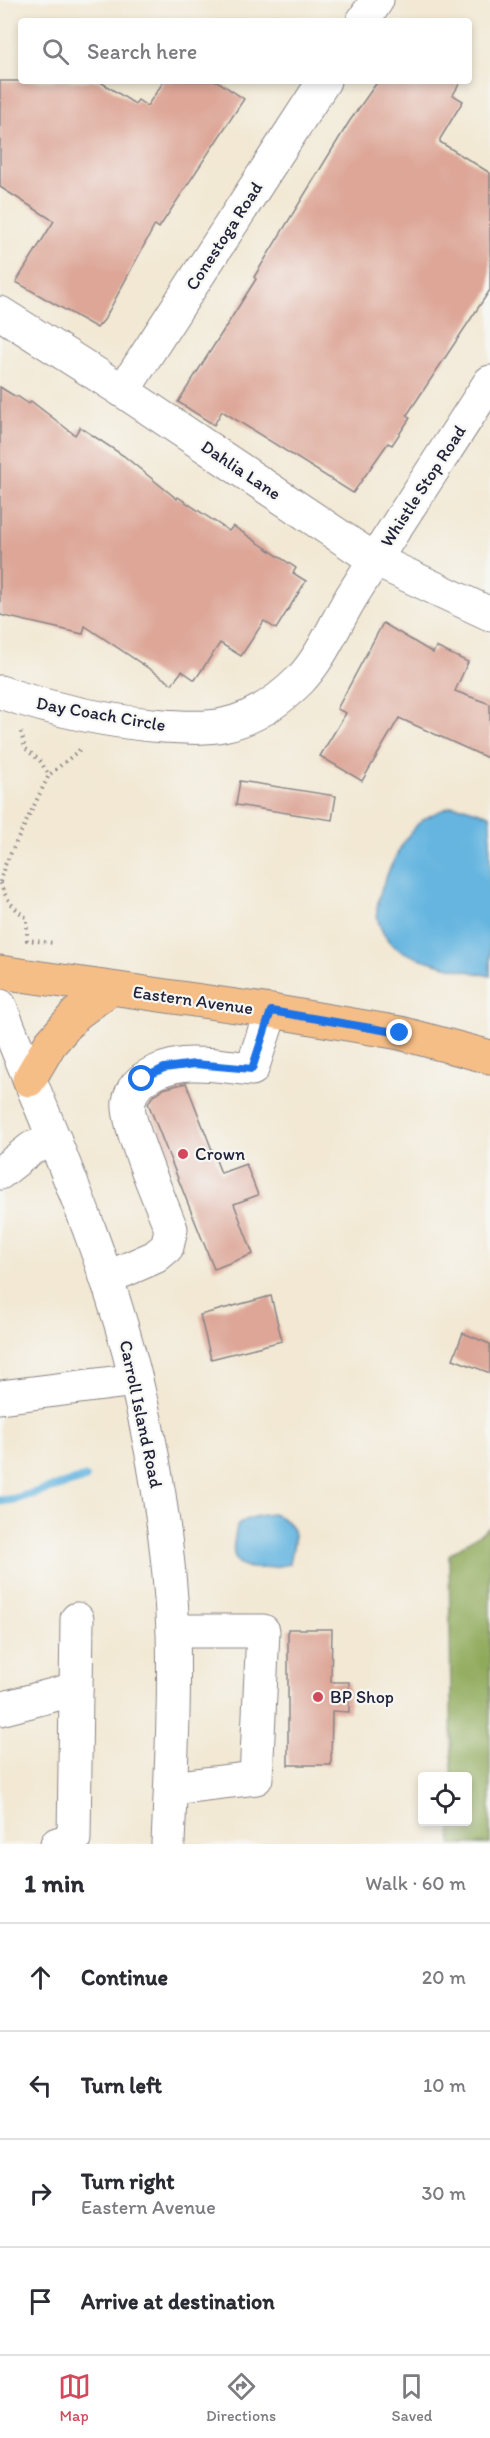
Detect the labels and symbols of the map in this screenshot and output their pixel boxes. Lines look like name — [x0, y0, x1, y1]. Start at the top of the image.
street label: Conestoga Road — [181, 177, 267, 294]
street label: Whistle Stop Road — [375, 421, 471, 551]
street label: Dahlia Lane — [197, 435, 285, 505]
street label: Day Coach Circle — [35, 692, 167, 736]
street label: Eastern Avenue — [131, 981, 255, 1019]
route end — [386, 1019, 412, 1045]
route start — [128, 1065, 154, 1091]
place label: Crown — [195, 1143, 245, 1165]
marker: Crown — [176, 1147, 190, 1161]
street label: Carroll Island Road — [115, 1338, 167, 1490]
place label: BP Shop — [330, 1686, 394, 1708]
marker: BP Shop — [311, 1690, 325, 1704]

